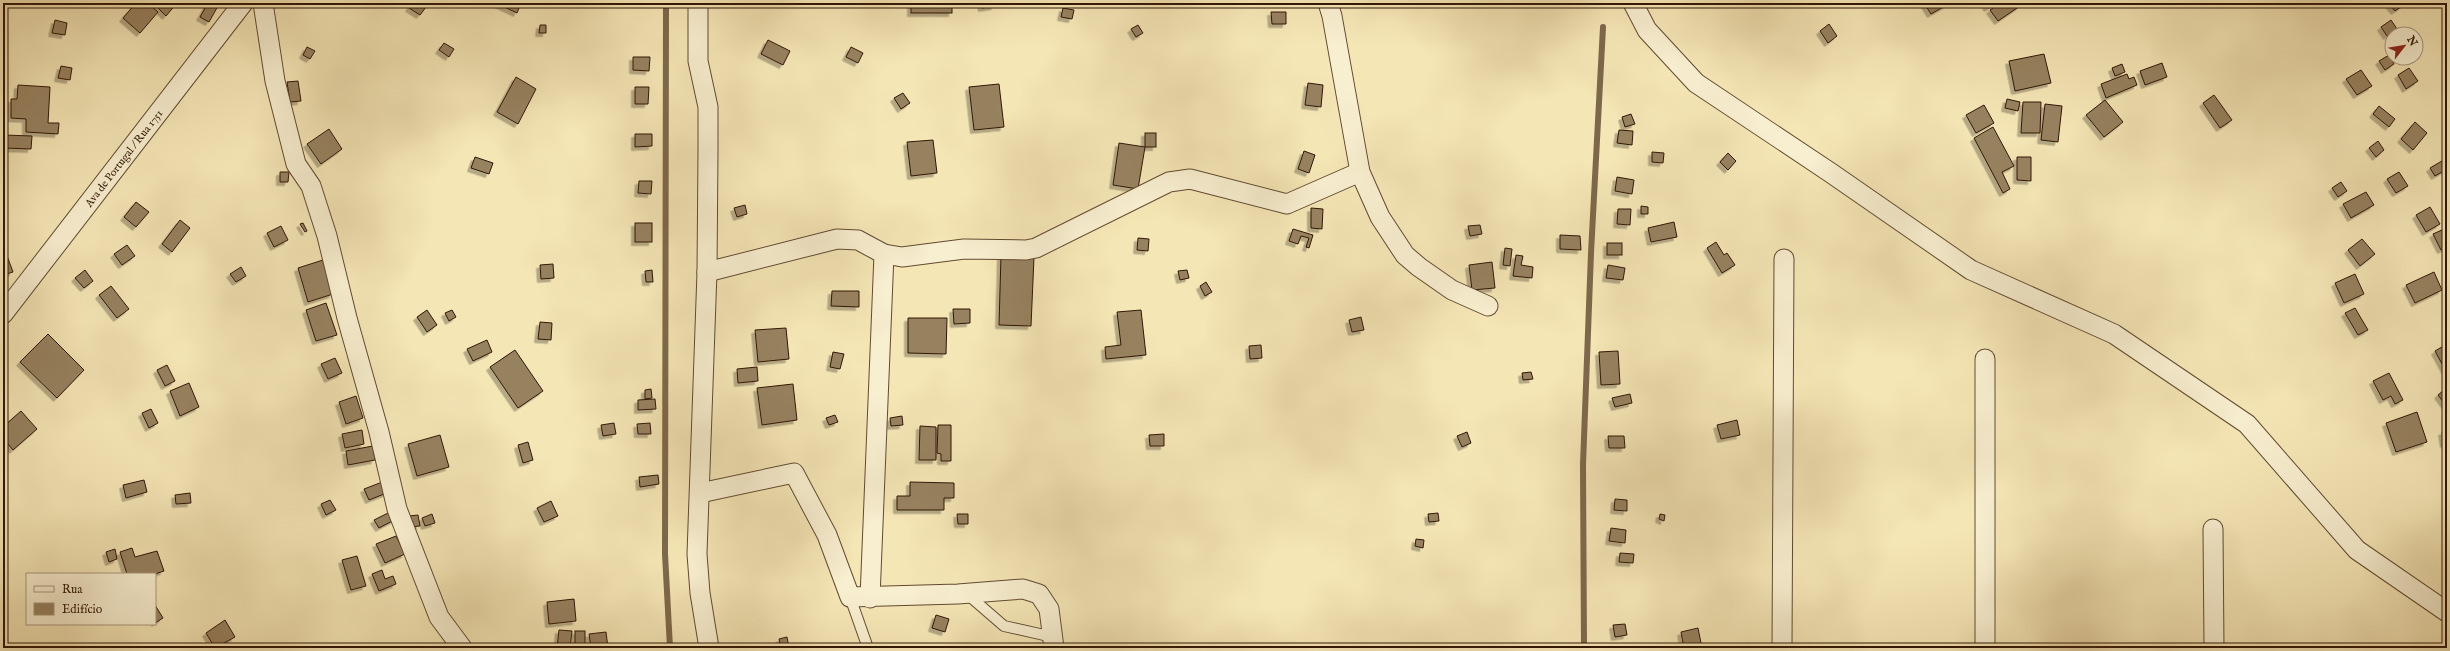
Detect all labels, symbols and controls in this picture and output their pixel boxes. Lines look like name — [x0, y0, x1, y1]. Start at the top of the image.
north arrow — [2384, 26, 2424, 66]
text: N — [2403, 33, 2420, 49]
street label: Ava de Portugal / Rua 1751 — [82, 107, 166, 211]
legend — [26, 573, 156, 625]
text: Rua — [62, 582, 83, 597]
text: Edifício — [62, 602, 103, 617]

